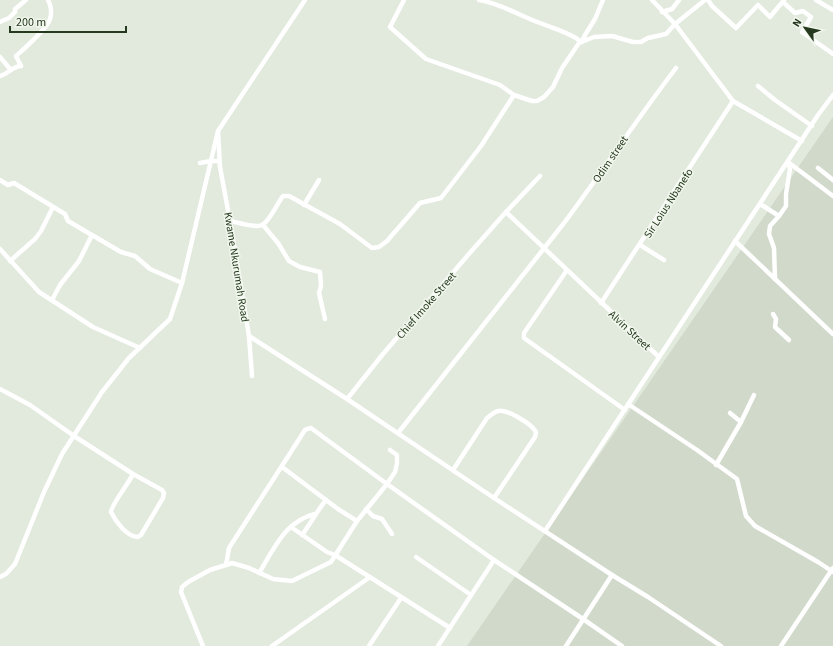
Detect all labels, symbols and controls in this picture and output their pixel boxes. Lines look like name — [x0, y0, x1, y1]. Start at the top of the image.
scale bar — [10, 8, 126, 34]
north arrow — [785, 8, 825, 48]
text: 200 m — [16, 14, 46, 31]
text: N — [789, 16, 805, 30]
street label: Odim street — [589, 133, 632, 186]
street label: Sir Loius Nbanefo — [640, 165, 697, 241]
street label: Kwame Nkurumah Road — [220, 211, 253, 323]
street label: Chief Imoke Street — [393, 268, 460, 342]
street label: Alvin Street — [605, 307, 654, 354]

